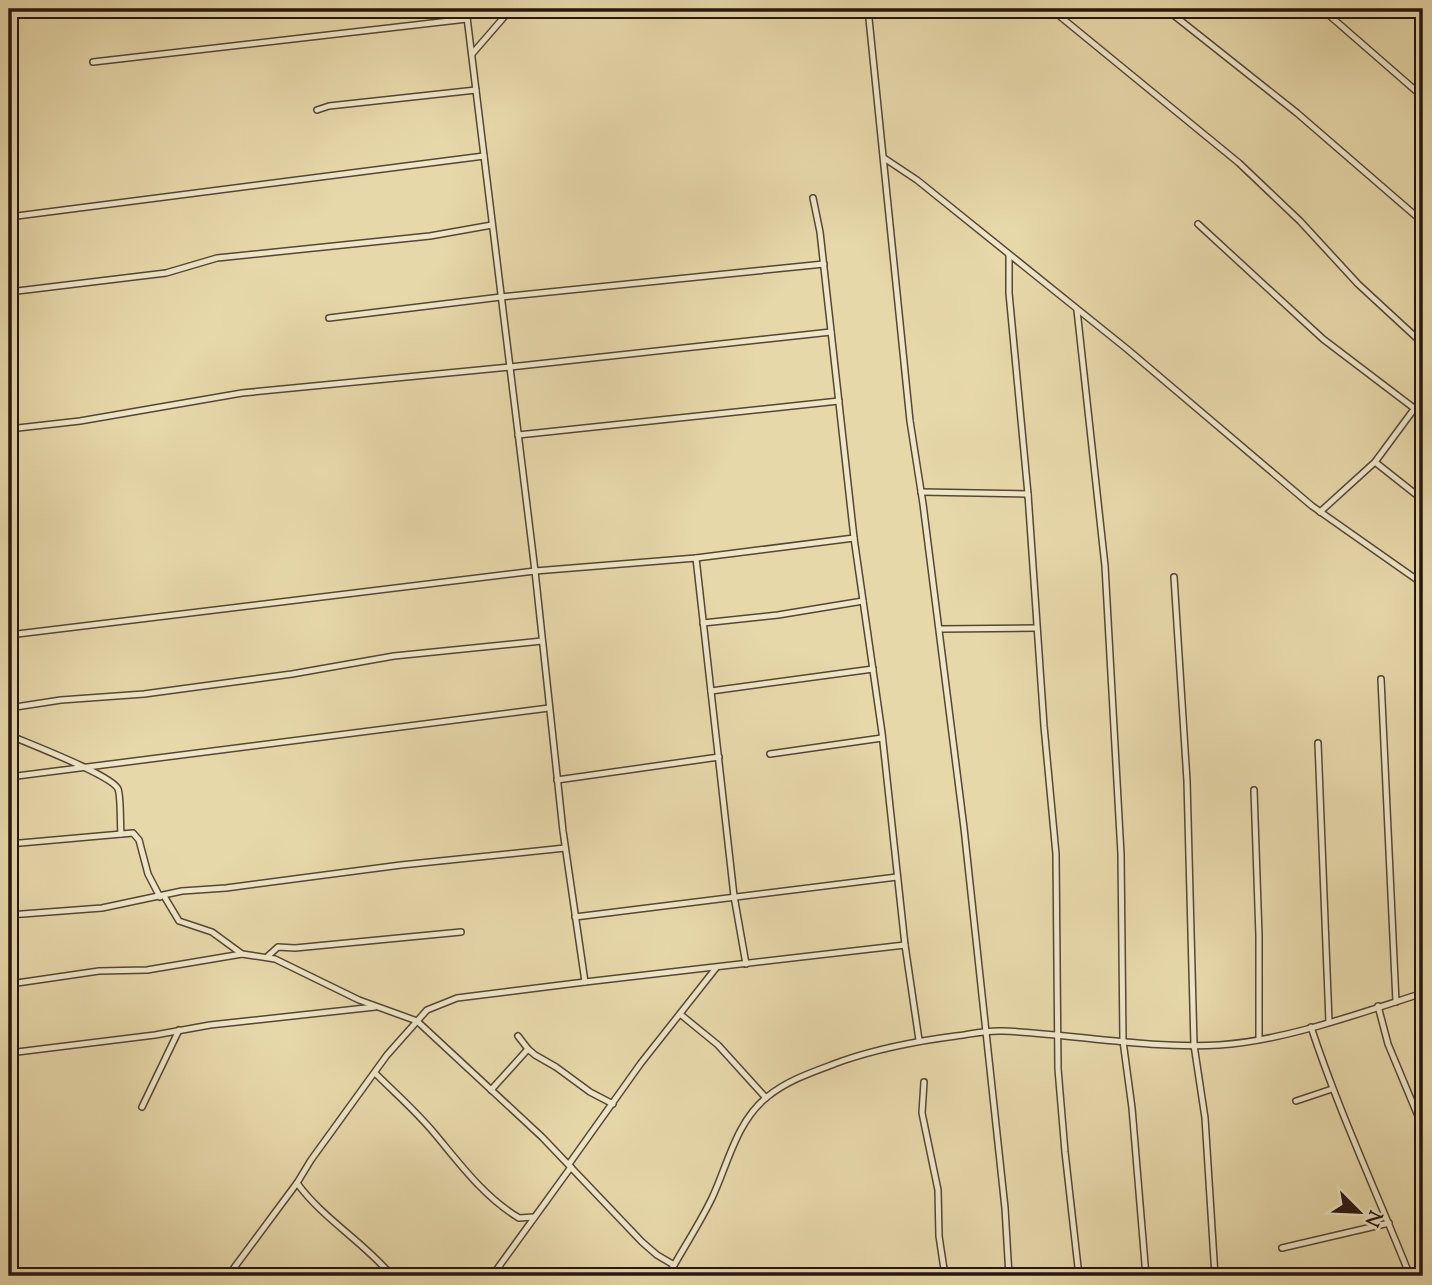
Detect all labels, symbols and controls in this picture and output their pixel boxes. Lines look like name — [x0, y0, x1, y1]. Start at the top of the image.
north arrow — [1324, 1176, 1394, 1246]
text: N — [1357, 1205, 1388, 1230]

